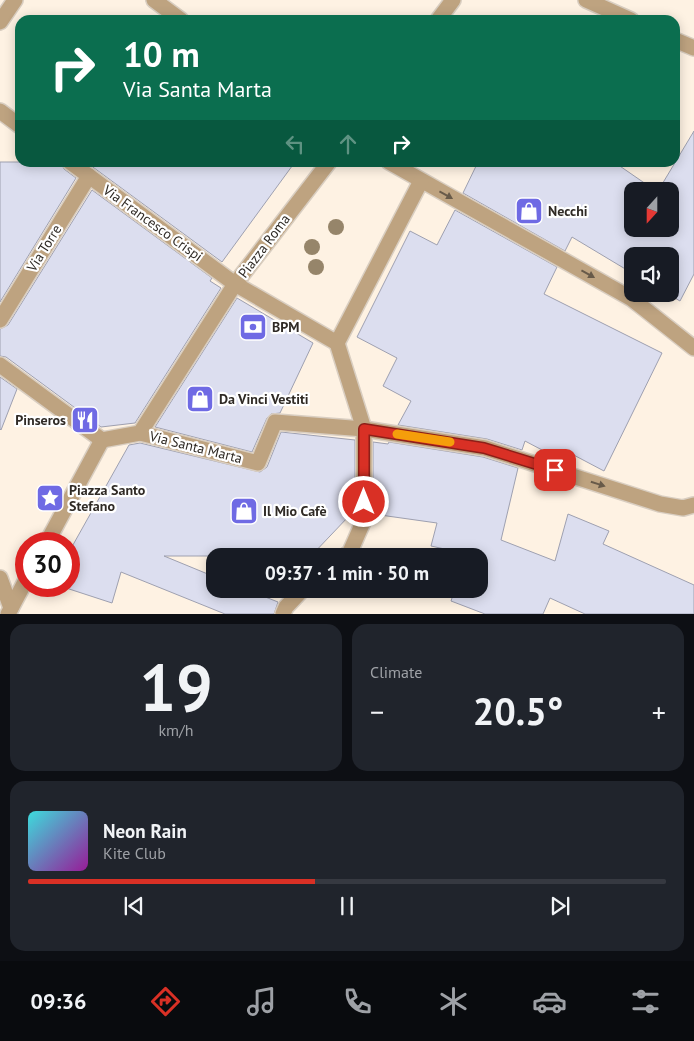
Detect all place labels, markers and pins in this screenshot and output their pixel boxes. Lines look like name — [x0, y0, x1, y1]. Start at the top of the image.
shop icon: Necchi — [514, 196, 544, 226]
place label: Necchi — [548, 202, 588, 220]
bank icon: BPM — [238, 312, 268, 342]
place label: BPM — [272, 318, 299, 336]
shop icon: Da Vinci Vestiti — [185, 384, 215, 414]
place label: Da Vinci Vestiti — [219, 390, 309, 408]
restaurant icon: Pinseros — [70, 405, 100, 435]
place label: Pinseros — [15, 411, 66, 429]
pin — [534, 449, 576, 491]
place label: Piazza Santo Stefano — [69, 481, 146, 515]
place icon: Piazza Santo Stefano — [35, 483, 65, 513]
shop icon: Il Mio Cafè — [229, 496, 259, 526]
place label: Il Mio Cafè — [263, 502, 327, 520]

